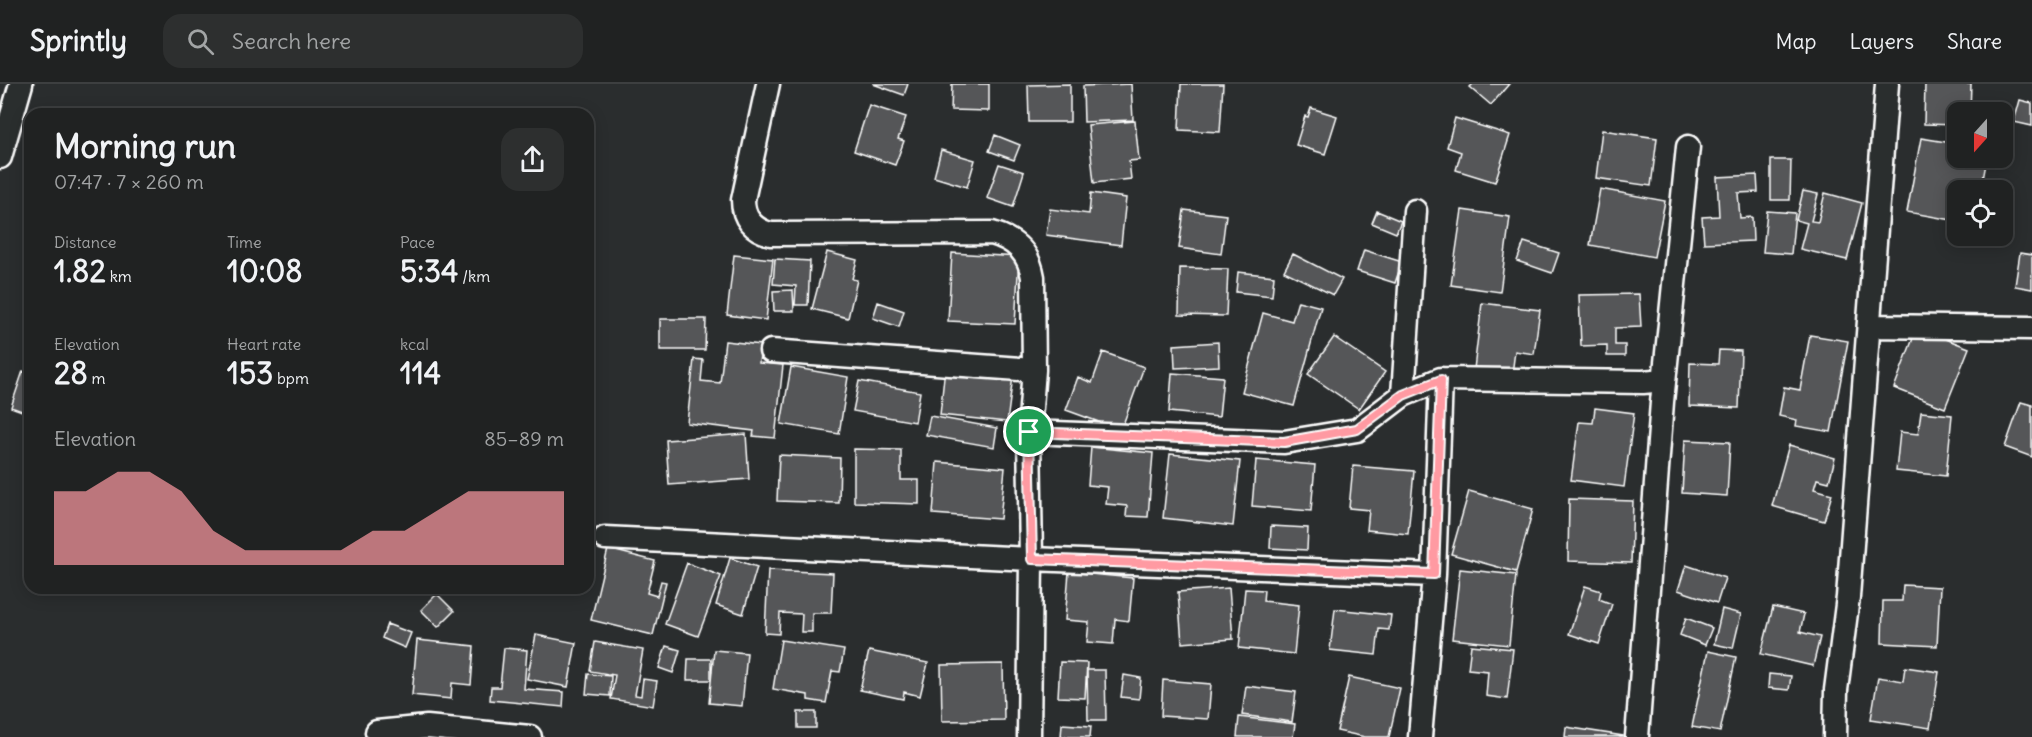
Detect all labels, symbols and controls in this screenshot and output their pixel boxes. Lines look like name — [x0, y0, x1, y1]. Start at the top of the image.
search box — [163, 14, 583, 68]
text: Sprintly — [30, 23, 127, 59]
icon: search — [184, 25, 217, 58]
text: Search here — [232, 27, 351, 55]
text: Map — [1776, 28, 1816, 55]
text: Layers — [1849, 28, 1914, 55]
text: Share — [1947, 28, 2002, 55]
north arrow — [1947, 102, 2013, 168]
map controls — [1947, 102, 2013, 246]
text: Morning run — [54, 125, 236, 167]
button: share — [501, 128, 564, 191]
text: 07:47 · 7 × 260 m — [54, 169, 204, 194]
button: locate — [1947, 180, 2013, 246]
text: Distance — [54, 232, 116, 252]
text: Time — [227, 232, 262, 252]
text: Pace — [400, 232, 435, 252]
text: 1.82 — [54, 252, 106, 290]
text: 10:08 — [227, 252, 302, 290]
text: 5:34 — [400, 252, 458, 290]
text: km — [106, 266, 132, 286]
text: /km — [458, 266, 490, 286]
text: Elevation — [54, 334, 120, 354]
text: Heart rate — [227, 334, 301, 354]
text: kcal — [400, 334, 429, 354]
text: 28 — [54, 354, 88, 392]
text: 153 — [227, 354, 273, 392]
text: 114 — [400, 354, 441, 392]
text: m — [88, 368, 106, 388]
text: bpm — [273, 368, 309, 388]
pin — [1003, 406, 1054, 457]
icon: arrive — [1012, 415, 1045, 448]
text: Elevation — [54, 426, 136, 451]
text: 85–89 m — [484, 426, 564, 451]

